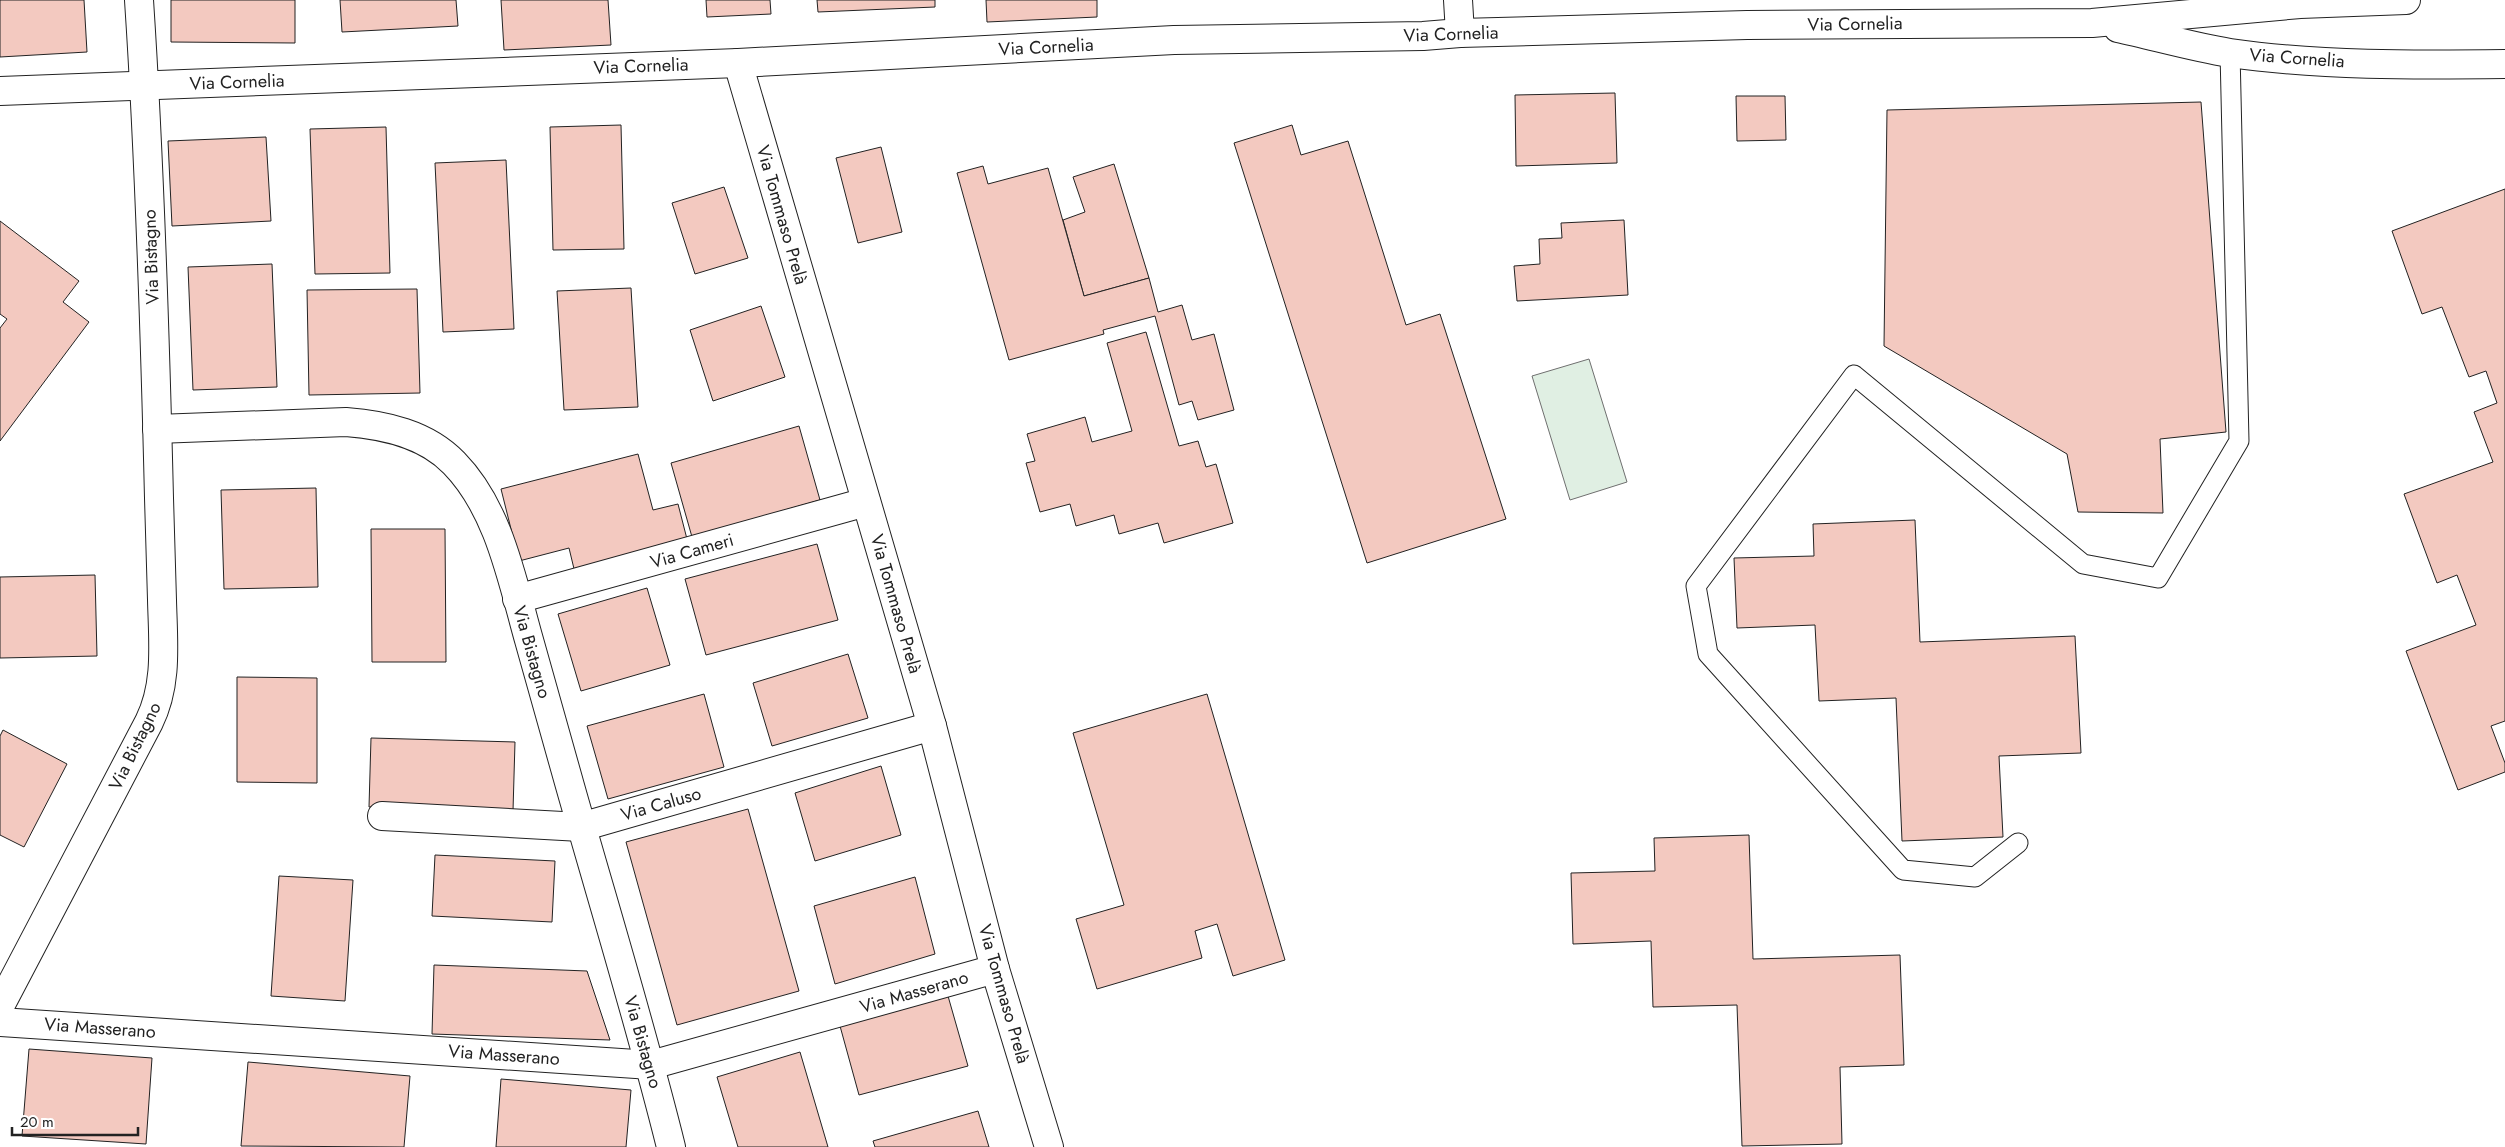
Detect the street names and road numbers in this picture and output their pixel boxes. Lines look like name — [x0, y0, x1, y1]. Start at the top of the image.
street label: Via Cornelia — [1807, 10, 1903, 38]
street label: Via Cornelia — [1403, 19, 1499, 49]
street label: Via Cornelia — [998, 32, 1094, 62]
street label: Via Cornelia — [2249, 42, 2345, 74]
street label: Via Cornelia — [593, 51, 689, 81]
street label: Via Cornelia — [189, 67, 285, 97]
street label: Via Tommaso Prelà — [750, 142, 814, 288]
street label: Via Bistagno — [136, 209, 166, 305]
street label: Via Cameri — [647, 527, 737, 575]
street label: Via Tommaso Prelà — [864, 531, 928, 677]
street label: Via Bistagno — [506, 603, 558, 701]
street label: Via Bistagno — [102, 697, 168, 794]
street label: Via Caluso — [618, 780, 704, 828]
street label: Via Tommaso Prelà — [972, 921, 1036, 1067]
street label: Via Masserano — [857, 964, 971, 1020]
street label: Via Bistagno — [617, 993, 669, 1091]
street label: Via Masserano — [43, 1011, 157, 1045]
street label: Via Masserano — [447, 1038, 561, 1072]

